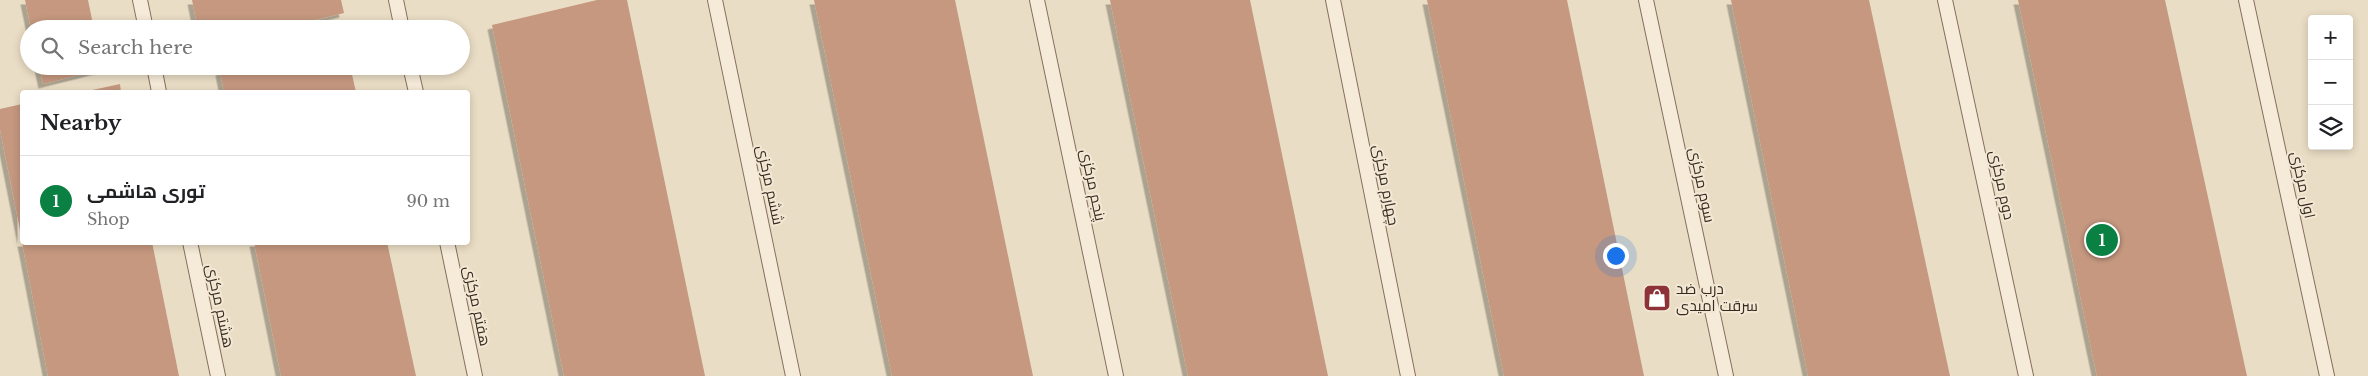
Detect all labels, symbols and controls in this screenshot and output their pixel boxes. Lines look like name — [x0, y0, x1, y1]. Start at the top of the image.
map controls — [2308, 15, 2353, 150]
button: + — [2308, 15, 2353, 60]
search box — [20, 20, 470, 75]
icon: search — [38, 34, 66, 62]
text: Search here — [78, 36, 193, 59]
button: − — [2308, 60, 2353, 105]
button: layers — [2308, 105, 2353, 150]
text: Nearby — [40, 110, 121, 136]
street label: ششم مرکزی — [752, 143, 788, 227]
street label: چهارم مرکزی — [1368, 143, 1404, 227]
street label: سوم مرکزی — [1684, 146, 1720, 224]
street label: پنجم مرکزی — [1076, 147, 1110, 223]
street label: دوم مرکزی — [1985, 148, 2019, 222]
street label: اول مرکزی — [2286, 150, 2320, 220]
text: توری هاشمی — [87, 180, 205, 203]
text: 1 — [53, 191, 59, 211]
text: 90 m — [407, 191, 450, 211]
text: Shop — [87, 209, 130, 229]
pin: 1 — [2086, 221, 2118, 259]
your location — [1603, 243, 1629, 269]
street label: هشتم مرکزی — [201, 262, 239, 350]
street label: هفتم مرکزی — [459, 264, 495, 348]
place label: درب ضد سرقت امیدی — [1676, 279, 1758, 316]
shop icon: درب ضد سرقت امیدی — [1642, 283, 1672, 313]

